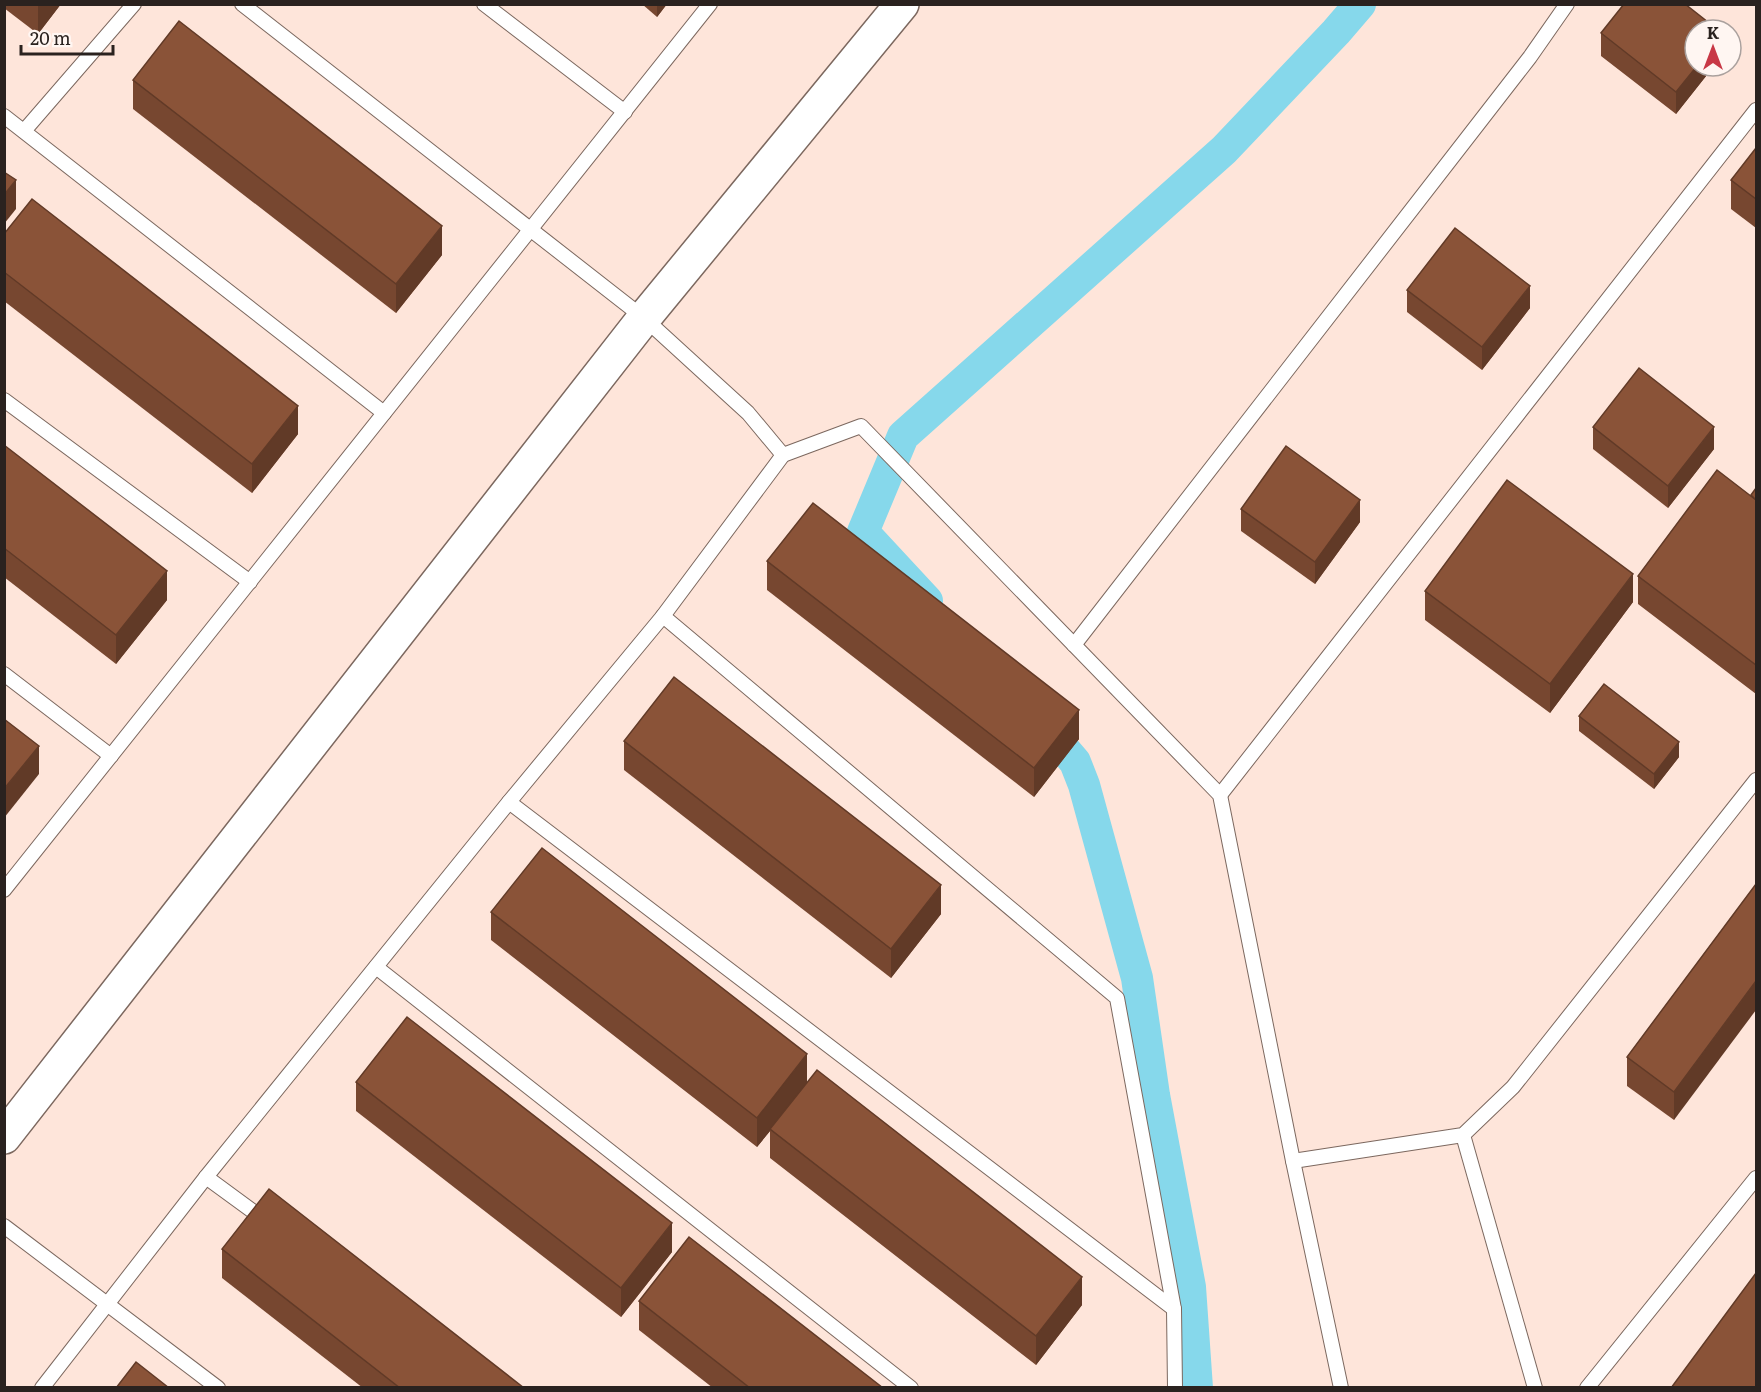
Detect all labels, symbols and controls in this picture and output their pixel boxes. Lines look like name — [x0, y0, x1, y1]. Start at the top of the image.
scale bar — [21, 18, 112, 56]
north arrow — [1683, 18, 1743, 78]
text: K — [1707, 20, 1720, 44]
text: 20 m — [30, 24, 71, 51]

